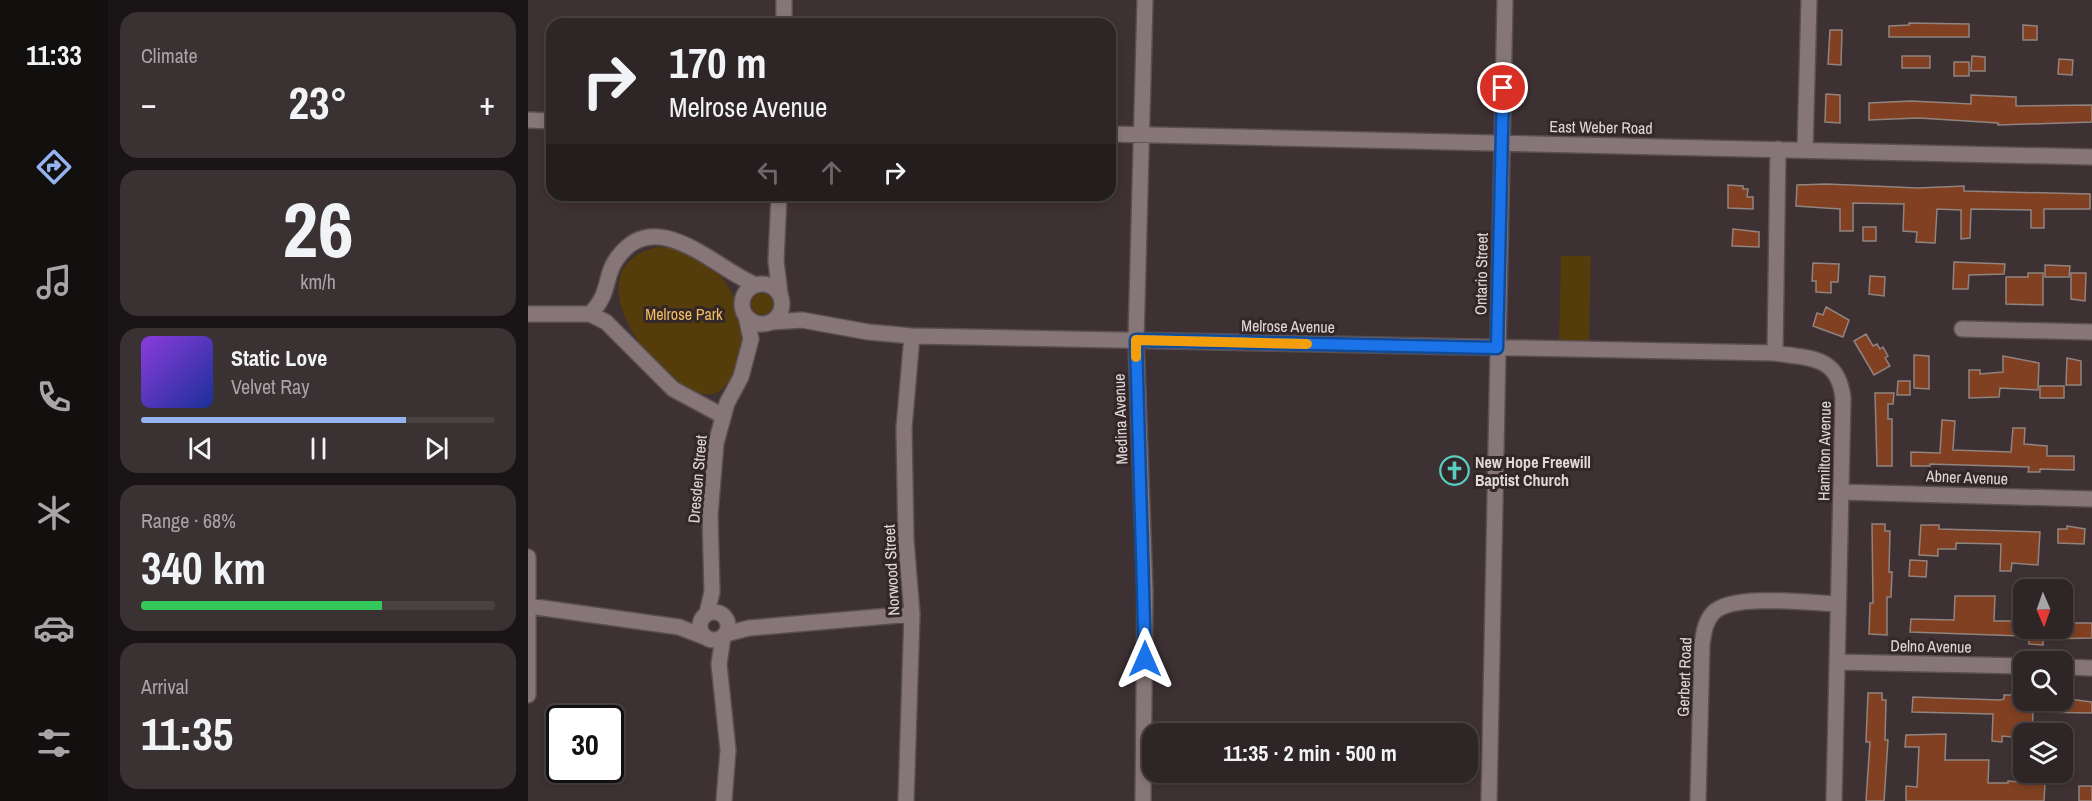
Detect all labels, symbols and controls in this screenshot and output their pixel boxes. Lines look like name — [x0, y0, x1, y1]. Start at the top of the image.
text: 170 m — [669, 35, 767, 91]
text: 11:33 — [26, 37, 82, 73]
text: Climate — [141, 42, 198, 69]
icon: right — [570, 42, 648, 120]
pin — [1477, 62, 1528, 113]
icon: arrive — [1486, 71, 1519, 104]
text: 23° — [288, 72, 348, 133]
text: − — [141, 81, 157, 125]
text: + — [479, 81, 495, 125]
text: Melrose Avenue — [669, 89, 827, 125]
street label: East Weber Road — [1549, 115, 1653, 139]
icon: directions — [33, 146, 75, 188]
icon: left — [752, 156, 785, 189]
icon: ahead — [815, 156, 848, 189]
icon: right — [878, 156, 911, 189]
text: 26 — [282, 176, 354, 281]
street label: Ontario Street — [1469, 232, 1493, 315]
icon: music — [33, 261, 75, 303]
text: km/h — [300, 268, 336, 295]
park label: Melrose Park — [645, 303, 723, 325]
street label: Melrose Avenue — [1241, 314, 1335, 338]
text: Static Love — [231, 343, 327, 373]
text: Velvet Ray — [231, 373, 309, 400]
street label: Medina Avenue — [1107, 373, 1133, 465]
icon: phone — [33, 376, 75, 418]
street label: Hamilton Avenue — [1812, 401, 1836, 501]
icon: previous — [184, 432, 217, 465]
icon: pause — [302, 432, 335, 465]
icon: next — [420, 432, 453, 465]
street label: Dresden Street — [682, 434, 712, 524]
place label: New Hope Freewill Baptist Church — [1475, 451, 1591, 491]
church icon: New Hope Freewill Baptist Church — [1438, 455, 1470, 487]
street label: Abner Avenue — [1925, 465, 2008, 489]
icon: climate — [33, 492, 75, 534]
text: Range · 68% — [141, 507, 236, 534]
street label: Norwood Street — [878, 524, 904, 616]
text: 340 km — [141, 537, 266, 598]
north arrow — [2013, 579, 2073, 639]
map controls — [2013, 579, 2073, 783]
icon: car — [33, 607, 75, 649]
position arrow — [1113, 627, 1177, 691]
street label: Delno Avenue — [1890, 634, 1972, 658]
street label: Gerbert Road — [1672, 637, 1696, 717]
button: search — [2013, 651, 2073, 711]
text: Arrival — [141, 673, 188, 700]
text: 11:35 — [141, 703, 233, 764]
speed limit sign: 30 — [546, 705, 624, 783]
icon: filters — [33, 722, 75, 764]
button: layers — [2013, 723, 2073, 783]
text: 11:35 · 2 min · 500 m — [1223, 738, 1397, 768]

